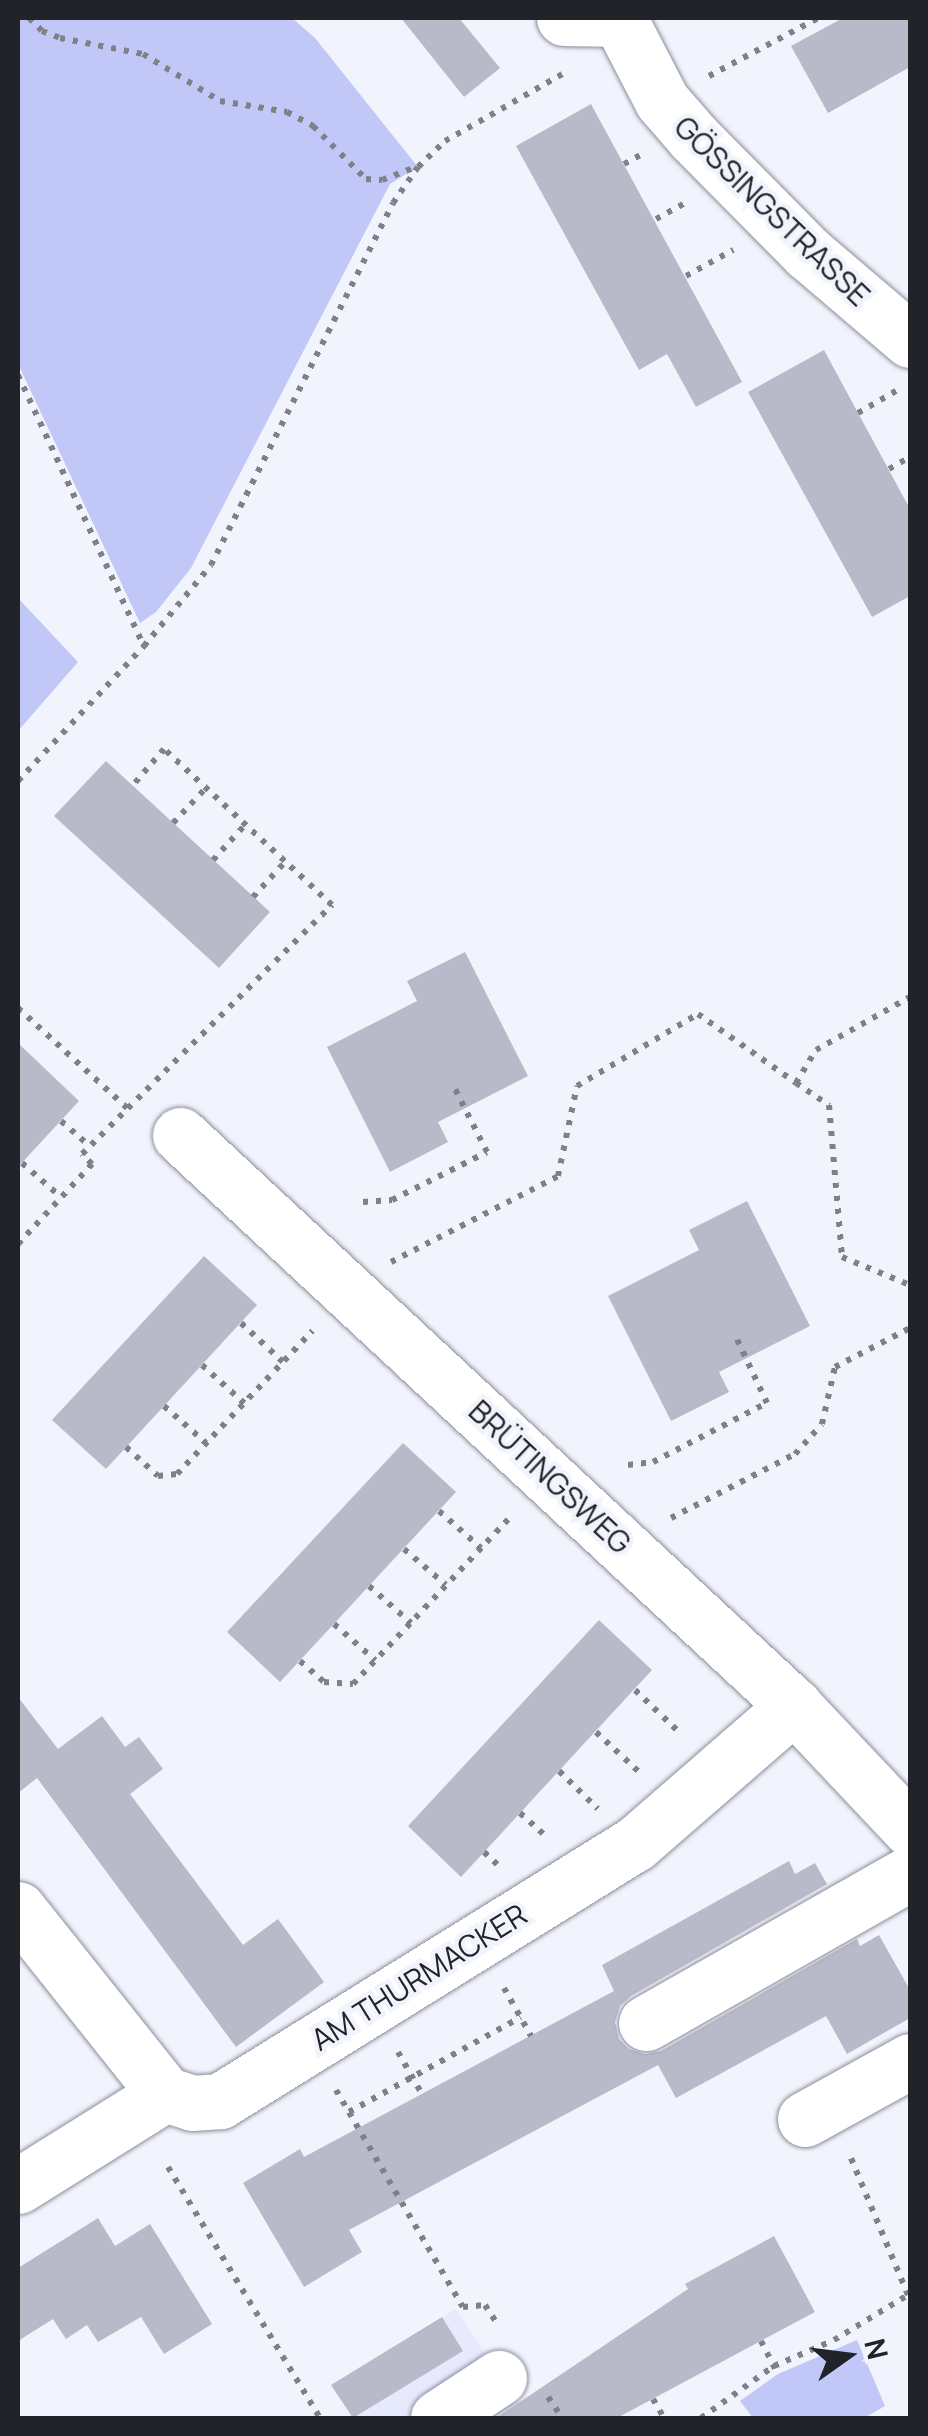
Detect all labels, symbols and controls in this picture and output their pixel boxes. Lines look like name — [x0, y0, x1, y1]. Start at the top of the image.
street label: GÖSSINGSTRASSE — [667, 109, 877, 313]
street label: BRÜTINGSWEG — [462, 1393, 638, 1561]
street label: AM THURMACKER — [305, 1896, 533, 2058]
north arrow — [798, 2306, 898, 2406]
text: N — [856, 2334, 898, 2363]

